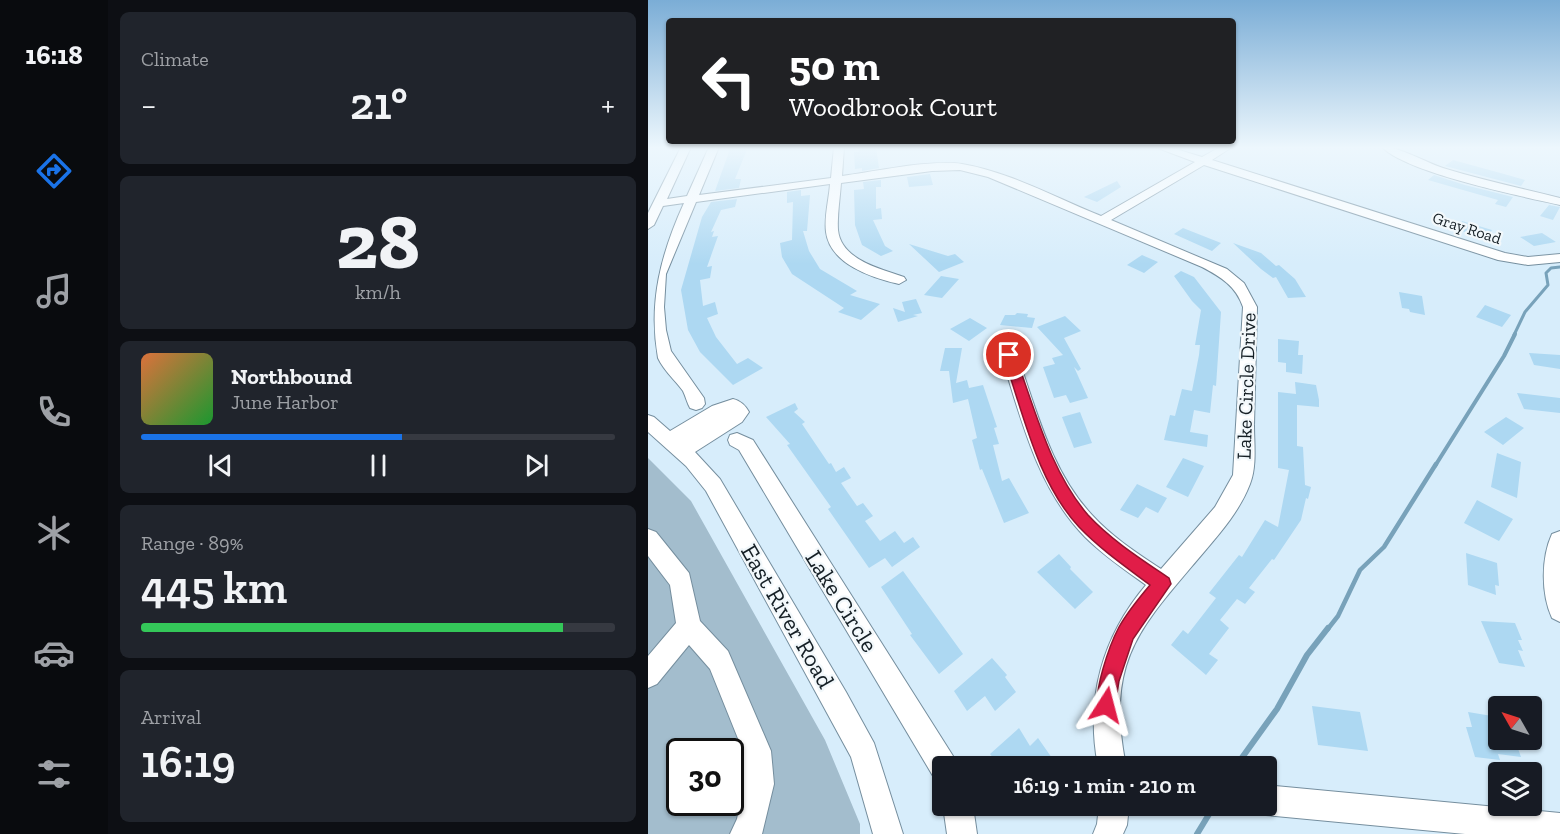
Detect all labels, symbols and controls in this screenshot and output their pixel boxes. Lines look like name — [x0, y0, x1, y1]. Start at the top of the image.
text: 16:18 — [25, 39, 83, 71]
text: 50 m — [789, 40, 880, 91]
icon: left — [690, 42, 768, 120]
text: Climate — [141, 47, 209, 71]
text: 21° — [350, 77, 408, 131]
text: − — [141, 85, 156, 124]
text: + — [601, 85, 615, 124]
text: Woodbrook Court — [789, 91, 997, 123]
icon: directions — [33, 150, 75, 192]
text: 28 — [336, 194, 420, 288]
street label: Gray Road — [1430, 208, 1504, 248]
icon: music — [33, 270, 75, 312]
text: km/h — [355, 280, 401, 304]
street label: Lake Circle Drive — [1231, 312, 1261, 460]
pin — [983, 329, 1034, 380]
icon: arrive — [992, 338, 1025, 371]
text: Northbound — [231, 363, 352, 390]
text: June Harbor — [231, 390, 339, 414]
icon: phone — [33, 391, 75, 433]
icon: previous — [204, 449, 237, 482]
icon: pause — [362, 449, 395, 482]
icon: next — [520, 449, 553, 482]
icon: climate — [33, 512, 75, 554]
text: Range · 89% — [141, 531, 243, 555]
street label: East River Road — [735, 539, 841, 693]
street label: Lake Circle — [799, 545, 885, 657]
text: 445 km — [141, 561, 287, 615]
icon: car — [33, 632, 75, 674]
position arrow — [1074, 673, 1138, 737]
north arrow — [1488, 696, 1542, 750]
map controls — [1488, 696, 1542, 816]
text: Arrival — [141, 705, 201, 729]
text: 16:19 — [141, 735, 236, 789]
speed limit sign: 30 — [666, 738, 744, 816]
icon: filters — [33, 753, 75, 795]
button: layers — [1488, 762, 1542, 816]
text: 16:19 · 1 min · 210 m — [1013, 772, 1196, 799]

